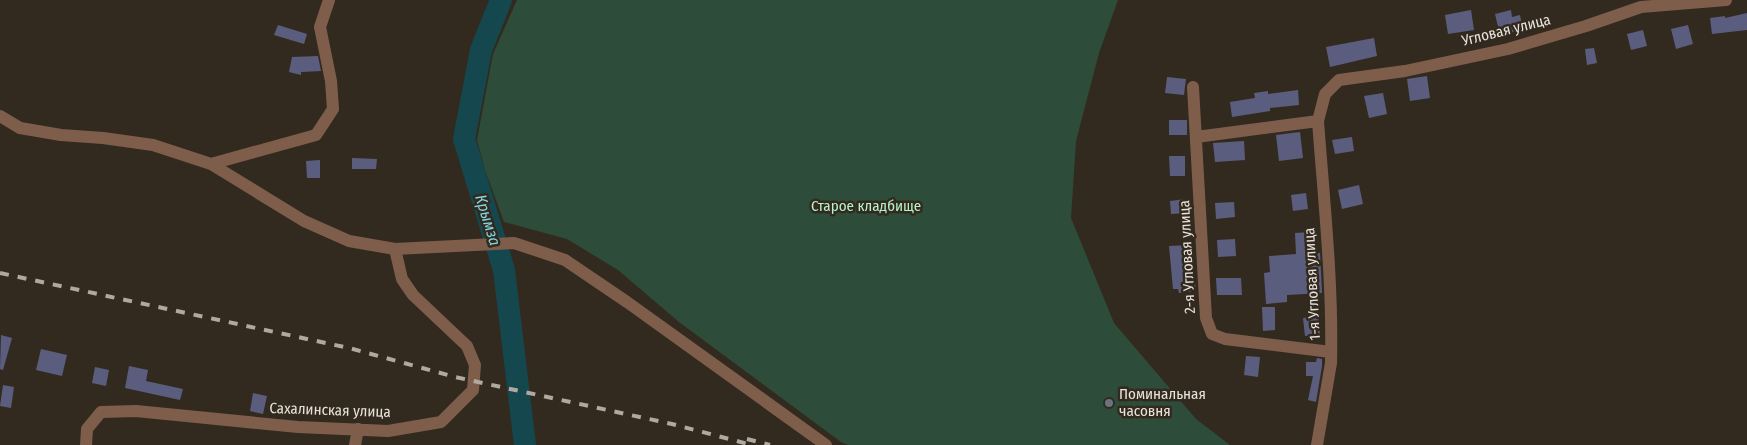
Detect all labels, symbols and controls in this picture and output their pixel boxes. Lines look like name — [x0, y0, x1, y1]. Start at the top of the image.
street label: Угловая улица — [1459, 10, 1552, 50]
water label: Крымза — [471, 192, 505, 248]
park label: Старое кладбище — [811, 197, 921, 215]
street label: 2-я Угловая улица — [1175, 200, 1199, 314]
street label: 1-я Угловая улица — [1300, 227, 1324, 341]
place label: Поминальная часовня — [1119, 385, 1206, 420]
marker: Поминальная часовня — [1103, 397, 1115, 409]
street label: Сахалинская улица — [269, 399, 391, 421]

